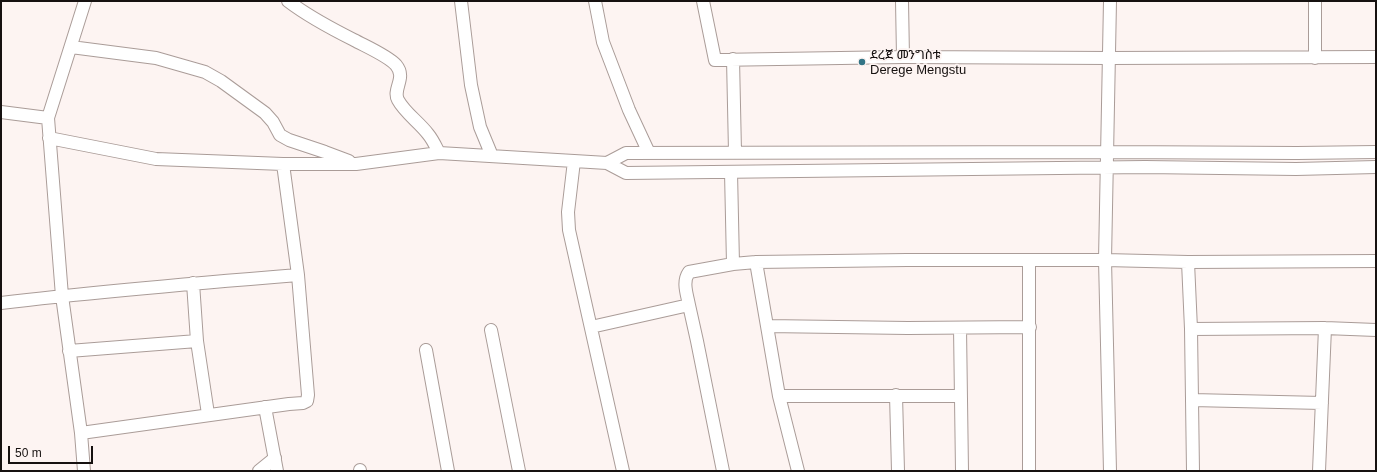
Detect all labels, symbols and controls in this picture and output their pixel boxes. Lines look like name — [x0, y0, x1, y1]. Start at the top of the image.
place label: ደረጀ መንግስቱ Derege Mengstu — [870, 47, 966, 78]
marker: ደረጀ መንግስቱ Derege Mengstu — [857, 57, 867, 67]
scale bar — [10, 438, 95, 464]
text: 50 m — [15, 446, 42, 460]

